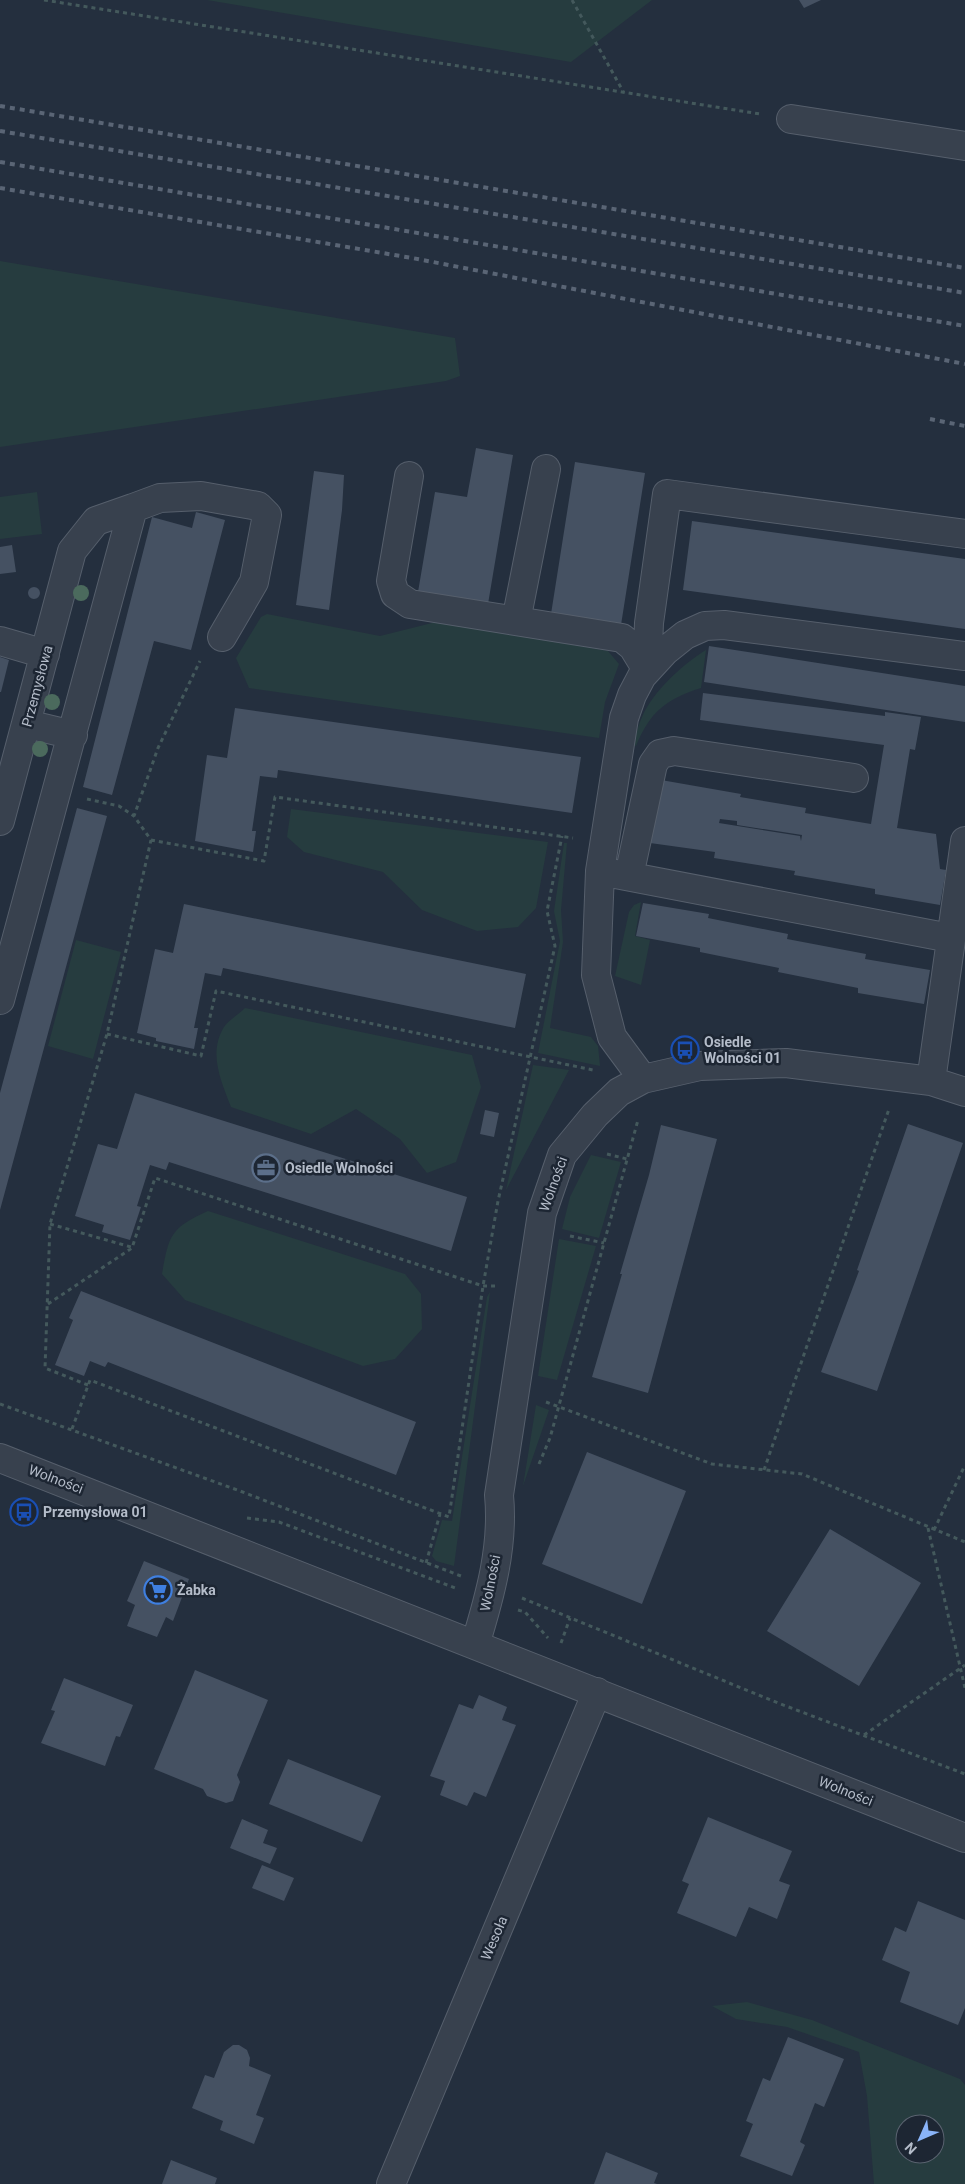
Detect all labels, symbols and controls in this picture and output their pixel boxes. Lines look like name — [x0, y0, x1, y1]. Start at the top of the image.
street label: Przemysłowa — [18, 643, 56, 729]
place label: Osiedle Wolności 01 — [704, 1034, 781, 1066]
bus stop icon: Osiedle Wolności 01 — [670, 1035, 700, 1065]
office icon: Osiedle Wolności — [251, 1153, 281, 1183]
street label: Wolności — [536, 1154, 570, 1214]
place label: Osiedle Wolności — [285, 1160, 393, 1176]
street label: Wolności — [26, 1461, 86, 1497]
bus stop icon: Przemysłowa 01 — [9, 1497, 39, 1527]
place label: Przemysłowa 01 — [43, 1504, 148, 1520]
street label: Wolności — [477, 1553, 503, 1613]
supermarket icon: Żabka — [143, 1575, 173, 1605]
place label: Żabka — [177, 1582, 216, 1598]
street label: Wolności — [816, 1773, 876, 1809]
street label: Wesoła — [478, 1914, 510, 1962]
north arrow — [895, 2114, 945, 2164]
text: N — [902, 2139, 920, 2157]

